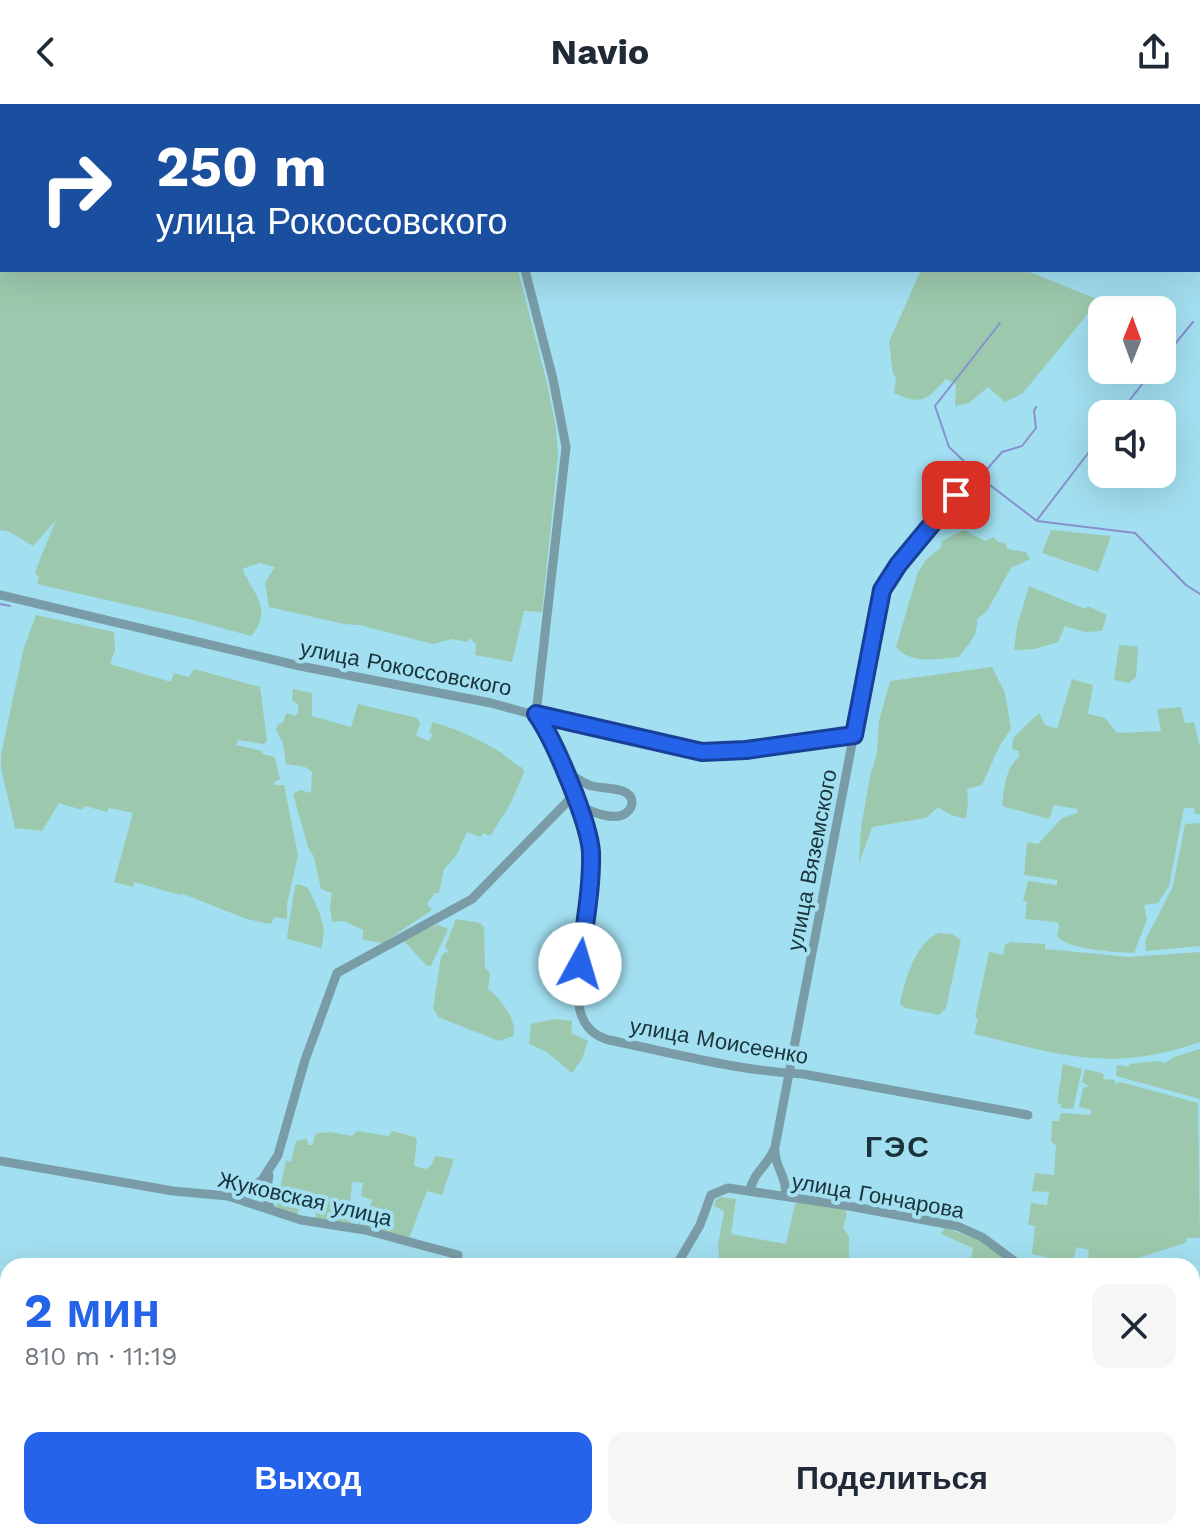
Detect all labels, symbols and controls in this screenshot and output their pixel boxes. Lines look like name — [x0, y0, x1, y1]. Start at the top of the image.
icon: back — [24, 30, 68, 74]
icon: share — [1132, 30, 1176, 74]
text: Navio — [551, 31, 649, 73]
text: 250 m — [156, 134, 327, 200]
icon: right — [24, 136, 128, 240]
text: улица Рокоссовского — [156, 201, 508, 243]
north arrow — [1088, 296, 1176, 384]
map controls — [1088, 296, 1176, 488]
button: sound — [1088, 400, 1176, 488]
pin — [922, 461, 990, 529]
icon: arrive — [934, 473, 978, 517]
street label: улица Рокоссовского — [298, 635, 514, 701]
street label: улица Вяземского — [782, 767, 842, 953]
position arrow — [538, 922, 622, 1006]
street label: улица Моисеенко — [628, 1013, 810, 1069]
district label: ГЭС — [865, 1129, 931, 1164]
street label: Жуковская улица — [216, 1167, 395, 1231]
street label: улица Гончарова — [790, 1169, 967, 1224]
text: 2 мин — [24, 1282, 160, 1339]
button: close — [1092, 1284, 1176, 1368]
text: 810 m · 11:19 — [24, 1341, 177, 1371]
button: Выход — [24, 1432, 592, 1524]
button: Поделиться — [608, 1432, 1176, 1524]

